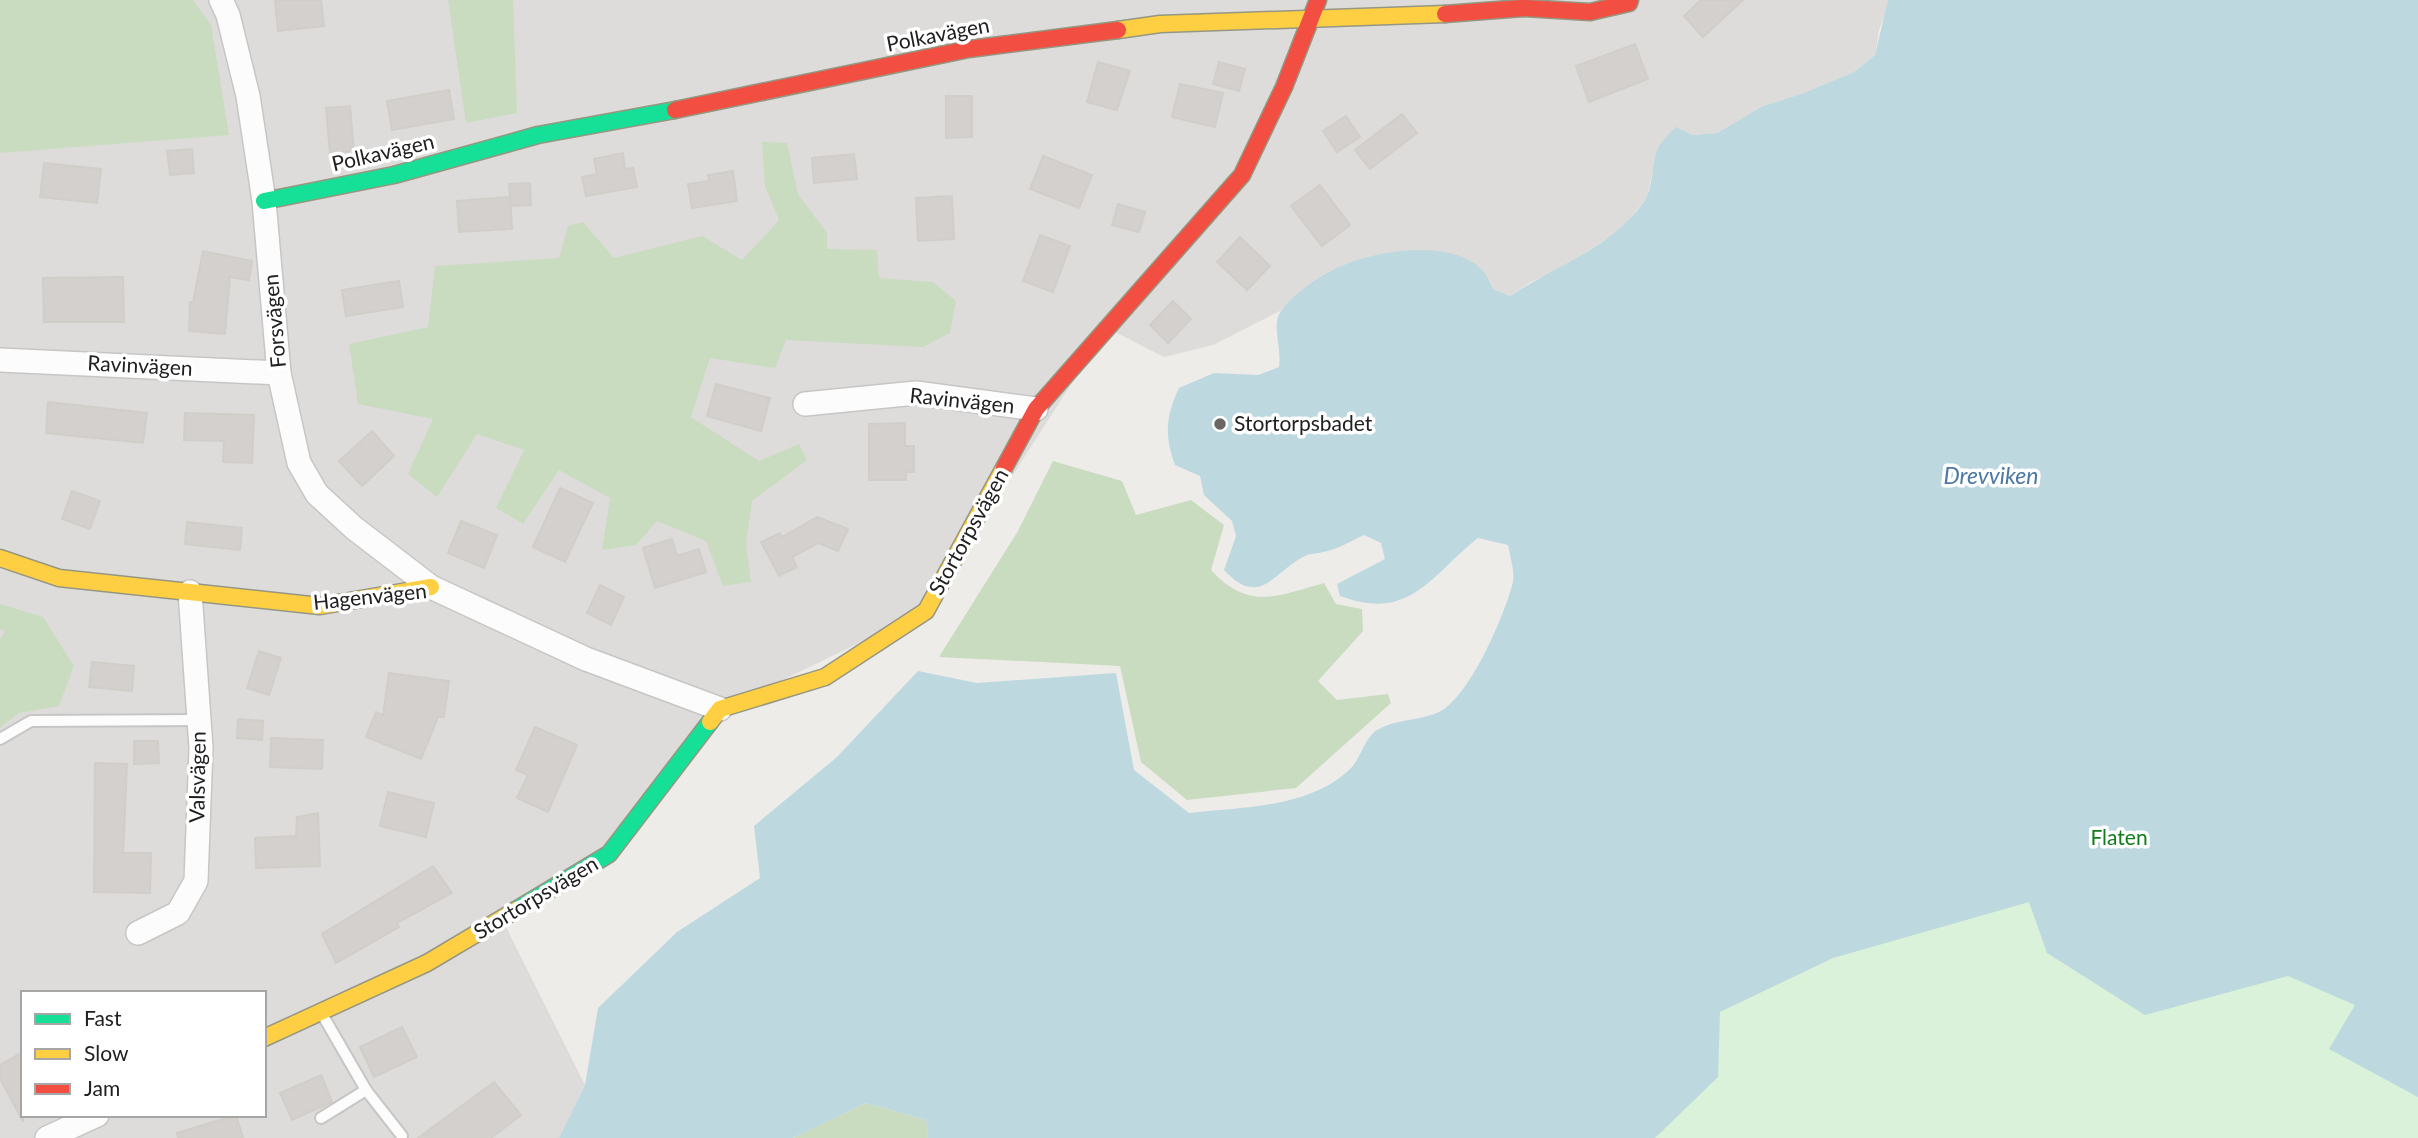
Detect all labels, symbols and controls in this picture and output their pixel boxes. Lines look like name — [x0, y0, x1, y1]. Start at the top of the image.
street label: Polkavägen — [884, 11, 991, 56]
street label: Polkavägen — [329, 128, 436, 175]
street label: Forsvägen — [257, 273, 290, 369]
street label: Ravinvägen — [87, 349, 193, 380]
street label: Ravinvägen — [909, 382, 1016, 417]
place label: Stortorpsbadet — [1234, 410, 1373, 435]
marker: Stortorpsbadet — [1212, 416, 1228, 432]
water label: Drevviken — [1943, 461, 2039, 489]
street label: Stortorpsvägen — [923, 464, 1013, 599]
street label: Hagenvägen — [312, 577, 428, 614]
street label: Valsvägen — [183, 731, 210, 823]
park label: Flaten — [2090, 824, 2148, 849]
street label: Stortorpsvägen — [469, 850, 602, 944]
legend — [21, 991, 266, 1117]
text: Fast — [84, 1005, 122, 1030]
text: Slow — [84, 1040, 129, 1065]
text: Jam — [84, 1075, 120, 1100]

